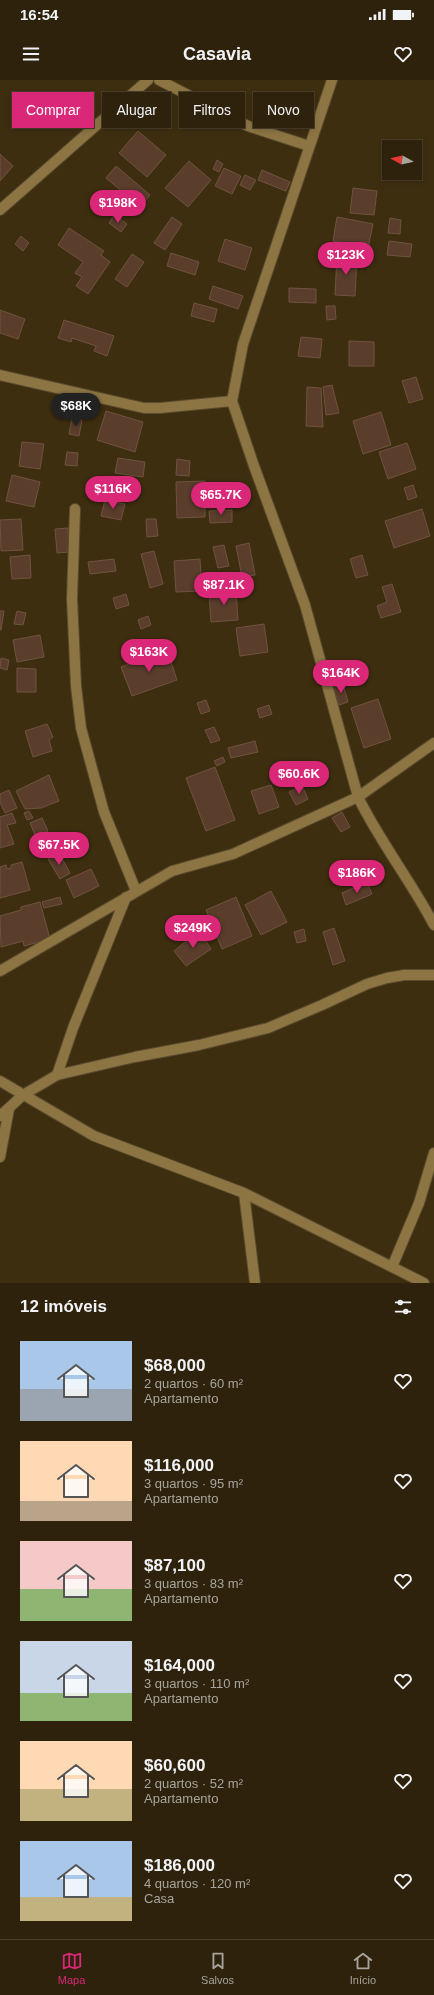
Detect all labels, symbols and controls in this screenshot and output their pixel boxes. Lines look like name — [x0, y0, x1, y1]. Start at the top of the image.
text: 16:54 — [20, 6, 58, 23]
icon: menu — [20, 43, 42, 65]
icon: heart — [392, 43, 414, 65]
text: Casavia — [183, 44, 251, 64]
chip: Comprar — [12, 92, 94, 128]
chip: Alugar — [102, 92, 171, 128]
chip: Filtros — [179, 92, 245, 128]
chip: Novo — [253, 92, 314, 128]
north arrow — [382, 140, 422, 180]
map controls — [382, 140, 422, 180]
pin: $198K — [90, 190, 146, 224]
text: $198K — [99, 195, 137, 210]
pin: $123K — [318, 242, 374, 276]
text: $123K — [327, 247, 365, 262]
pin: $68K — [52, 393, 100, 427]
text: $68K — [60, 398, 92, 413]
pin: $116K — [85, 476, 141, 510]
text: $116K — [94, 481, 132, 496]
pin: $65.7K — [188, 482, 254, 516]
text: $65.7K — [200, 487, 242, 502]
pin: $87.1K — [191, 572, 257, 606]
text: $87.1K — [203, 577, 245, 592]
pin: $163K — [121, 639, 177, 673]
text: $163K — [130, 644, 168, 659]
pin: $164K — [313, 660, 369, 694]
text: $164K — [322, 665, 360, 680]
pin: $60.6K — [266, 761, 332, 795]
text: $60.6K — [278, 766, 320, 781]
pin: $67.5K — [26, 832, 92, 866]
text: $67.5K — [38, 837, 80, 852]
pin: $186K — [329, 860, 385, 894]
text: $186K — [338, 865, 376, 880]
pin: $249K — [165, 915, 221, 949]
text: $249K — [174, 920, 212, 935]
icon: filters — [392, 1296, 414, 1318]
text: 12 imóveis — [20, 1297, 107, 1316]
text: $68,000 — [144, 1356, 205, 1375]
icon: home — [52, 1357, 100, 1405]
icon: heart — [392, 1370, 414, 1392]
text: 2 quartos · 60 m² — [144, 1376, 243, 1391]
text: Apartamento — [144, 1391, 218, 1406]
text: $116,000 — [144, 1456, 214, 1475]
icon: home — [52, 1457, 100, 1505]
icon: heart — [392, 1470, 414, 1492]
text: 3 quartos · 95 m² — [144, 1476, 243, 1491]
text: Apartamento — [144, 1491, 218, 1506]
text: $87,100 — [144, 1556, 205, 1575]
icon: home — [52, 1557, 100, 1605]
icon: heart — [392, 1570, 414, 1592]
text: 3 quartos · 83 m² — [144, 1576, 243, 1591]
text: Apartamento — [144, 1591, 218, 1606]
text: $164,000 — [144, 1656, 215, 1675]
icon: home — [52, 1657, 100, 1705]
icon: heart — [392, 1670, 414, 1692]
text: 3 quartos · 110 m² — [144, 1676, 249, 1691]
text: Apartamento — [144, 1691, 218, 1706]
text: $60,600 — [144, 1756, 205, 1775]
icon: home — [52, 1757, 100, 1805]
icon: heart — [392, 1770, 414, 1792]
text: 2 quartos · 52 m² — [144, 1776, 243, 1791]
text: Apartamento — [144, 1791, 218, 1806]
text: $186,000 — [144, 1856, 215, 1875]
icon: home — [52, 1857, 100, 1905]
icon: heart — [392, 1870, 414, 1892]
text: 4 quartos · 120 m² — [144, 1876, 250, 1891]
text: Casa — [144, 1891, 174, 1906]
tab: Mapa — [58, 1950, 85, 1986]
tab: Salvos — [201, 1950, 234, 1986]
tab: Início — [350, 1950, 376, 1986]

